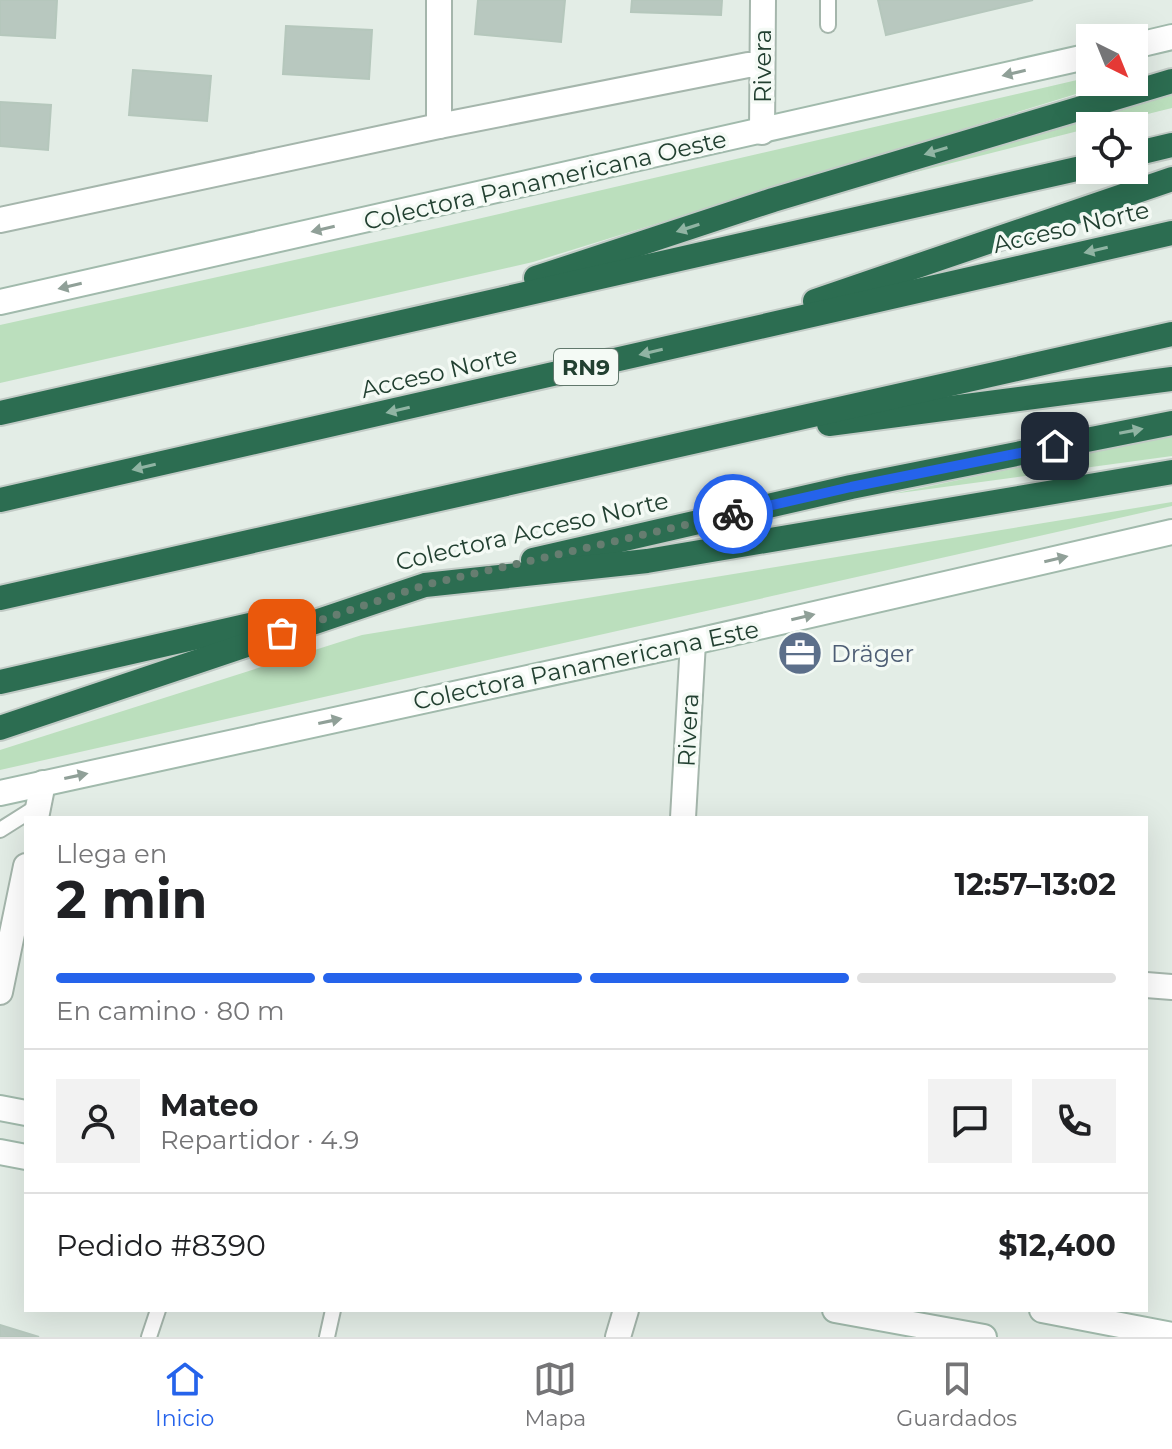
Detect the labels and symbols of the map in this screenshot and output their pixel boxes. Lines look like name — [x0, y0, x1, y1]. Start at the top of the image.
north arrow — [1076, 24, 1148, 96]
street label: Rivera — [748, 29, 777, 103]
one-way arrow — [1001, 67, 1026, 80]
street label: Colectora Panamericana Oeste — [361, 124, 729, 236]
one-way arrow — [924, 145, 948, 158]
street label: Acceso Norte — [990, 195, 1152, 259]
one-way arrow — [676, 222, 700, 235]
one-way arrow — [311, 223, 336, 236]
one-way arrow — [1083, 245, 1108, 257]
one-way arrow — [57, 280, 82, 293]
street label: Acceso Norte — [358, 340, 520, 404]
one-way arrow — [639, 346, 664, 359]
road number: RN9 — [554, 349, 618, 385]
one-way arrow — [385, 404, 410, 417]
pin — [1021, 412, 1089, 480]
one-way arrow — [1118, 424, 1143, 437]
one-way arrow — [132, 462, 157, 474]
courier — [693, 474, 773, 554]
street label: Colectora Acceso Norte — [393, 485, 671, 577]
one-way arrow — [1044, 552, 1069, 565]
pin — [248, 599, 316, 667]
one-way arrow — [790, 610, 815, 623]
street label: Colectora Panamericana Este — [411, 614, 761, 716]
office icon: Dräger — [776, 629, 824, 677]
place label: Dräger — [831, 639, 914, 668]
street label: Rivera — [672, 692, 704, 768]
one-way arrow — [318, 714, 343, 727]
one-way arrow — [64, 769, 89, 782]

